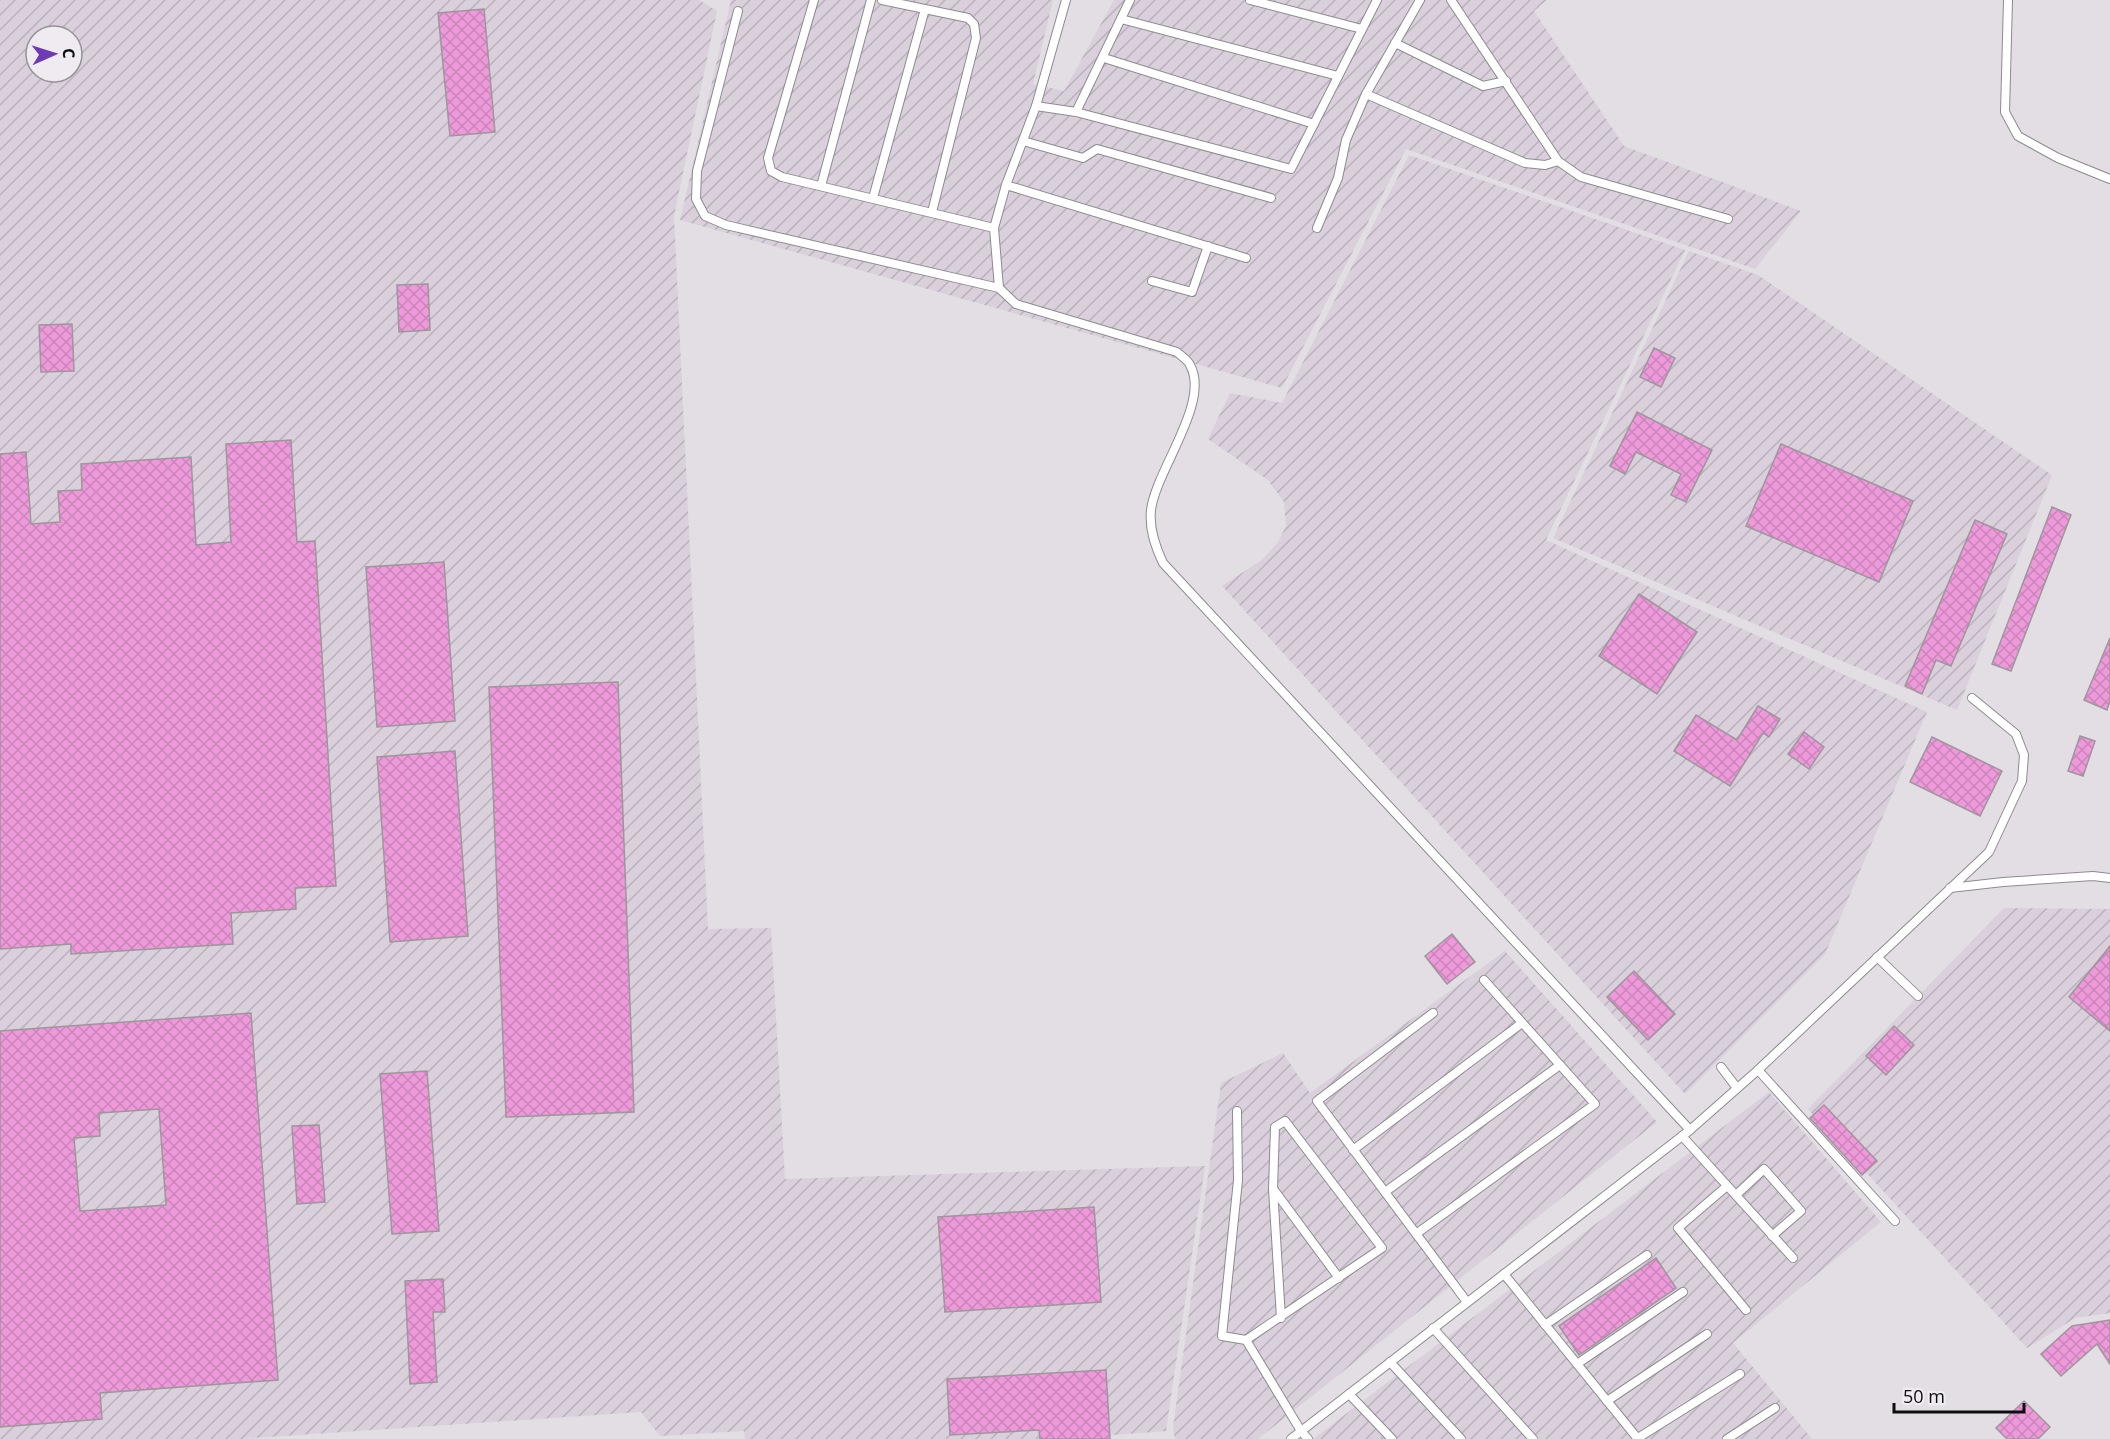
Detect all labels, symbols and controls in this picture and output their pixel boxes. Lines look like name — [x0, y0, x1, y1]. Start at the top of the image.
north arrow — [24, 24, 84, 84]
text: С — [58, 48, 80, 59]
scale bar — [1894, 1376, 2024, 1414]
text: 50 m — [1903, 1384, 1945, 1408]

